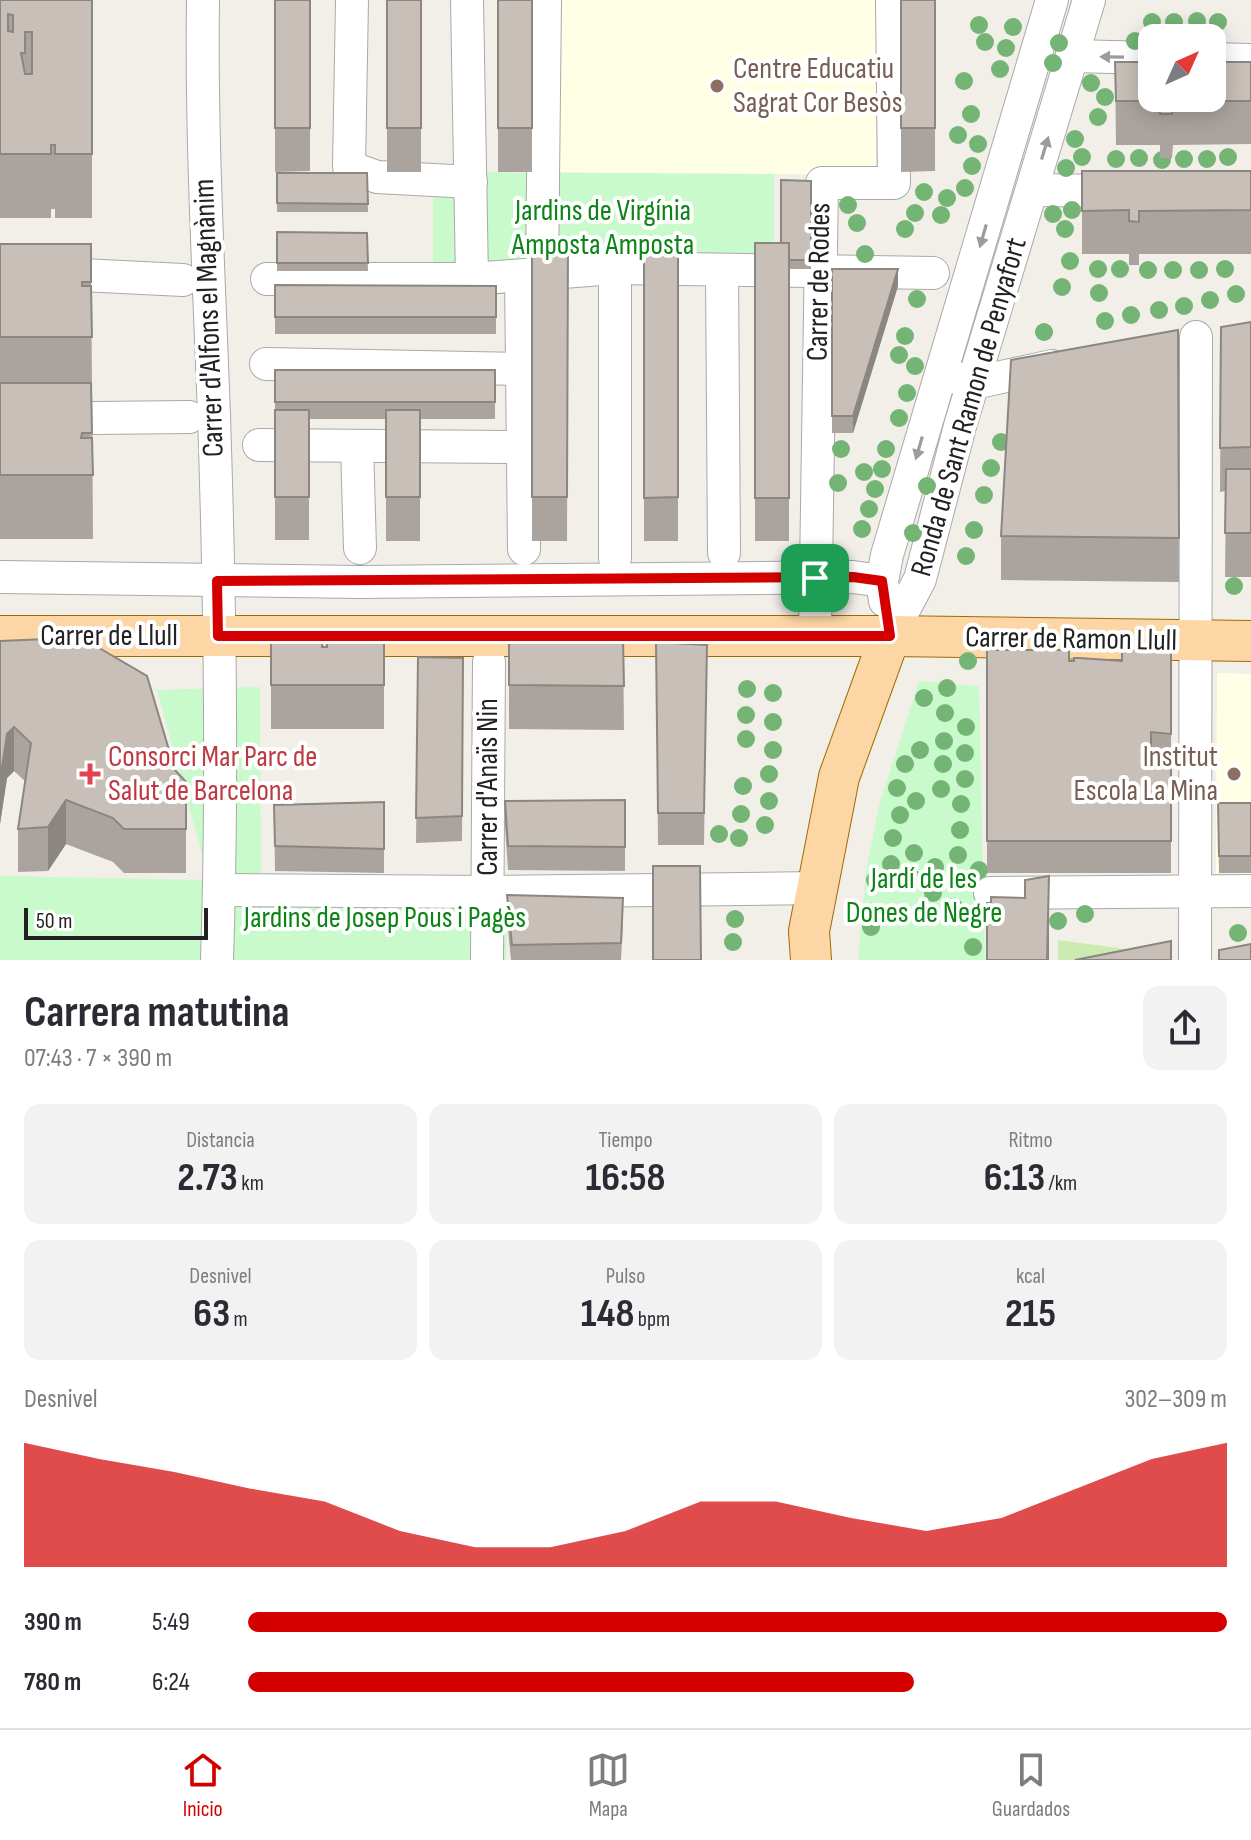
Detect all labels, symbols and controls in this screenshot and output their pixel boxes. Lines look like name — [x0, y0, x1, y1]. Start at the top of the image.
north arrow — [1138, 24, 1226, 112]
map controls — [1138, 24, 1226, 112]
place label: Centre Educatiu Sagrat Cor Besòs — [733, 51, 902, 121]
one-way arrow — [1099, 51, 1124, 63]
marker: Centre Educatiu Sagrat Cor Besòs — [708, 77, 726, 95]
one-way arrow — [1039, 135, 1052, 159]
street label: Carrer d'Alfons el Magnànim — [186, 178, 232, 458]
park label: Jardins de Virgínia Amposta Amposta — [511, 193, 694, 263]
street label: Carrer de Rodes — [800, 202, 838, 362]
one-way arrow — [976, 224, 988, 249]
street label: Ronda de Sant Ramon de Penyafort — [903, 233, 1035, 581]
one-way arrow — [912, 436, 925, 460]
pin — [781, 544, 849, 612]
icon: arrive — [793, 556, 837, 600]
street label: Carrer de Llull — [40, 618, 178, 654]
street label: Carrer de Ramon Llull — [965, 619, 1177, 659]
street label: Carrer d'Anaïs Nin — [470, 698, 506, 876]
place label: Consorci Mar Parc de Salut de Barcelona — [108, 739, 317, 809]
place label: Institut Escola La Mina — [1073, 739, 1218, 809]
marker: Consorci Mar Parc de Salut de Barcelona — [79, 763, 101, 785]
marker: Institut Escola La Mina — [1225, 765, 1243, 783]
park label: Jardí de les Dones de Negre — [846, 861, 1002, 931]
park label: Jardins de Josep Pous i Pagès — [243, 900, 526, 936]
scale bar — [24, 904, 208, 940]
text: 50 m — [36, 908, 72, 935]
text: Carrera matutina — [24, 986, 289, 1039]
button: share — [1143, 986, 1227, 1070]
text: 07:43 · 7 × 390 m — [24, 1043, 172, 1074]
text: Distancia — [186, 1127, 255, 1154]
text: Tiempo — [598, 1127, 653, 1154]
text: Ritmo — [1008, 1127, 1053, 1154]
text: 2.73 — [177, 1154, 238, 1202]
text: 16:58 — [586, 1154, 665, 1202]
text: 6:13 — [984, 1154, 1045, 1202]
text: km — [238, 1170, 264, 1197]
text: /km — [1045, 1170, 1077, 1197]
text: Desnivel — [189, 1263, 252, 1290]
text: Pulso — [606, 1263, 645, 1290]
text: kcal — [1016, 1263, 1045, 1290]
text: 63 — [193, 1290, 230, 1338]
text: 148 — [581, 1290, 634, 1338]
text: 215 — [1005, 1290, 1056, 1338]
text: m — [230, 1306, 248, 1333]
text: bpm — [634, 1306, 670, 1333]
text: Desnivel — [24, 1384, 98, 1415]
text: 302–309 m — [1124, 1384, 1227, 1415]
text: 390 m — [24, 1607, 82, 1638]
text: 5:49 — [152, 1607, 190, 1638]
text: 780 m — [24, 1667, 81, 1698]
text: 6:24 — [152, 1667, 190, 1698]
tab: Inicio — [181, 1748, 225, 1823]
tab: Mapa — [586, 1748, 630, 1823]
tab: Guardados — [992, 1748, 1070, 1823]

